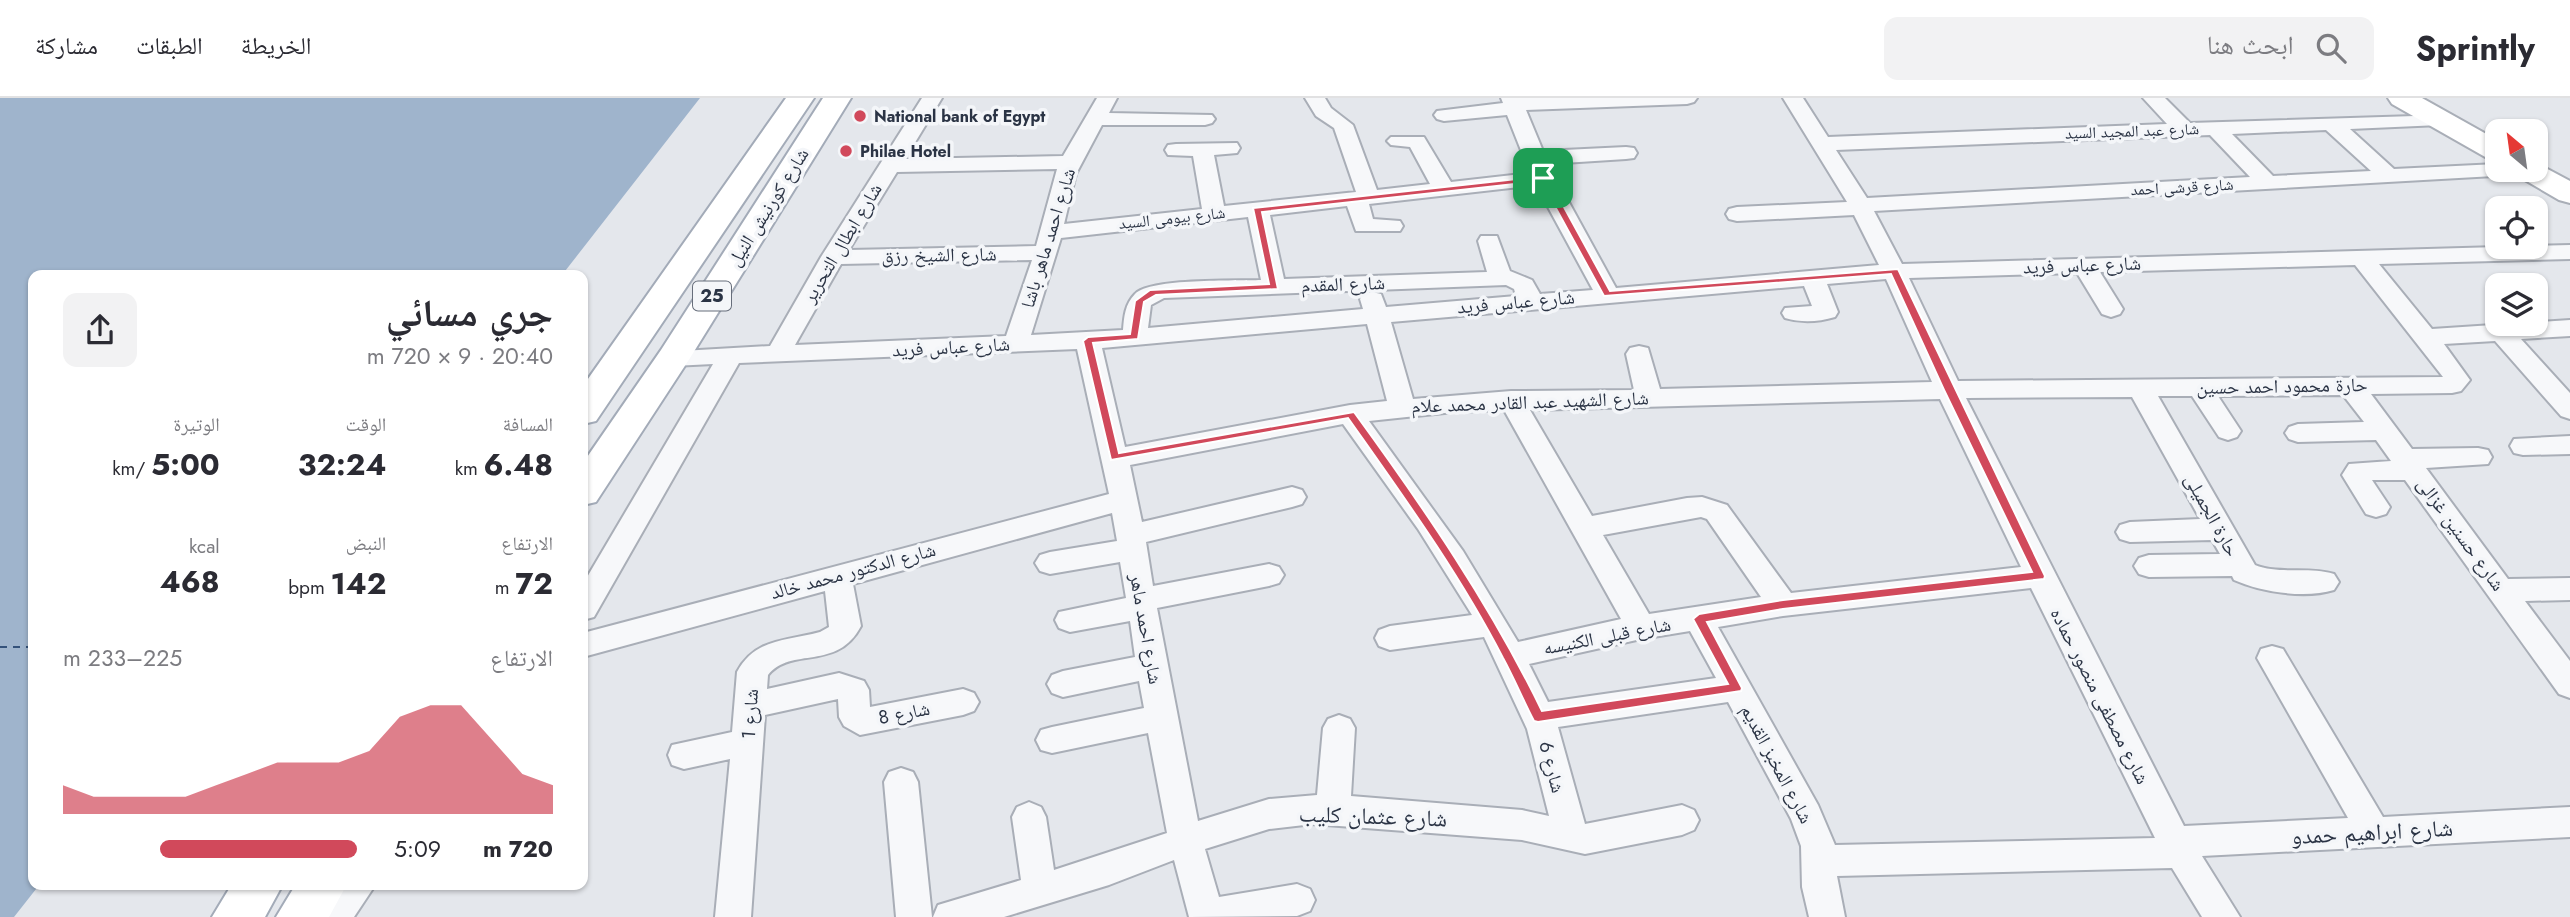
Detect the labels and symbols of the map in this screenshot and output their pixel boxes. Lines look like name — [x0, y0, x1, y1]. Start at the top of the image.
place label: National bank of Egypt — [874, 105, 1046, 128]
marker: National bank of Egypt — [852, 108, 868, 124]
street label: شارع عبد المجيد السيد — [2065, 117, 2199, 145]
north arrow — [2485, 119, 2548, 182]
place label: Philae Hotel — [860, 140, 951, 163]
street label: شارع كورنيش النيل — [721, 143, 815, 271]
marker: Philae Hotel — [838, 143, 854, 159]
pin — [1513, 148, 1573, 208]
street label: شارع احمد ماهر باشا — [1014, 165, 1082, 311]
street label: شارع قرشى احمد — [2130, 173, 2234, 201]
street label: شارع ابطال التحرير — [795, 178, 888, 309]
street label: شارع بيومى السيد — [1118, 201, 1226, 235]
street label: شارع الشيخ رزق — [881, 240, 997, 270]
street label: شارع عباس فريد — [2023, 249, 2141, 281]
street label: شارع المقدم — [1301, 269, 1385, 299]
road number: 25 — [693, 281, 731, 310]
street label: شارع عباس فريد — [1456, 283, 1576, 321]
street label: شارع عباس فريد — [891, 330, 1011, 364]
street label: حارة محمود احمد حسين — [2196, 371, 2368, 401]
street label: شارع الشهيد عبد القادر محمد علام — [1411, 384, 1649, 420]
street label: حارة الجميلى — [2178, 469, 2246, 561]
street label: شارع حسنين غزالى — [2411, 472, 2511, 596]
street label: شارع الدكتور محمد خالد — [767, 536, 939, 606]
street label: شارع احمد ماهر — [1123, 571, 1169, 686]
street label: شارع مصطفى منصور حماده — [2044, 603, 2156, 789]
street label: شارع قبلى الكنيسه — [1541, 610, 1673, 662]
street label: شارع 1 — [735, 688, 765, 740]
street label: شارع 8 — [876, 695, 932, 731]
street label: شارع المخبز القديم — [1734, 700, 1820, 828]
street label: شارع 6 — [1532, 738, 1572, 796]
street label: شارع عثمان كليب — [1298, 796, 1448, 836]
street label: شارع ابراهيم حمدو — [2290, 811, 2454, 853]

